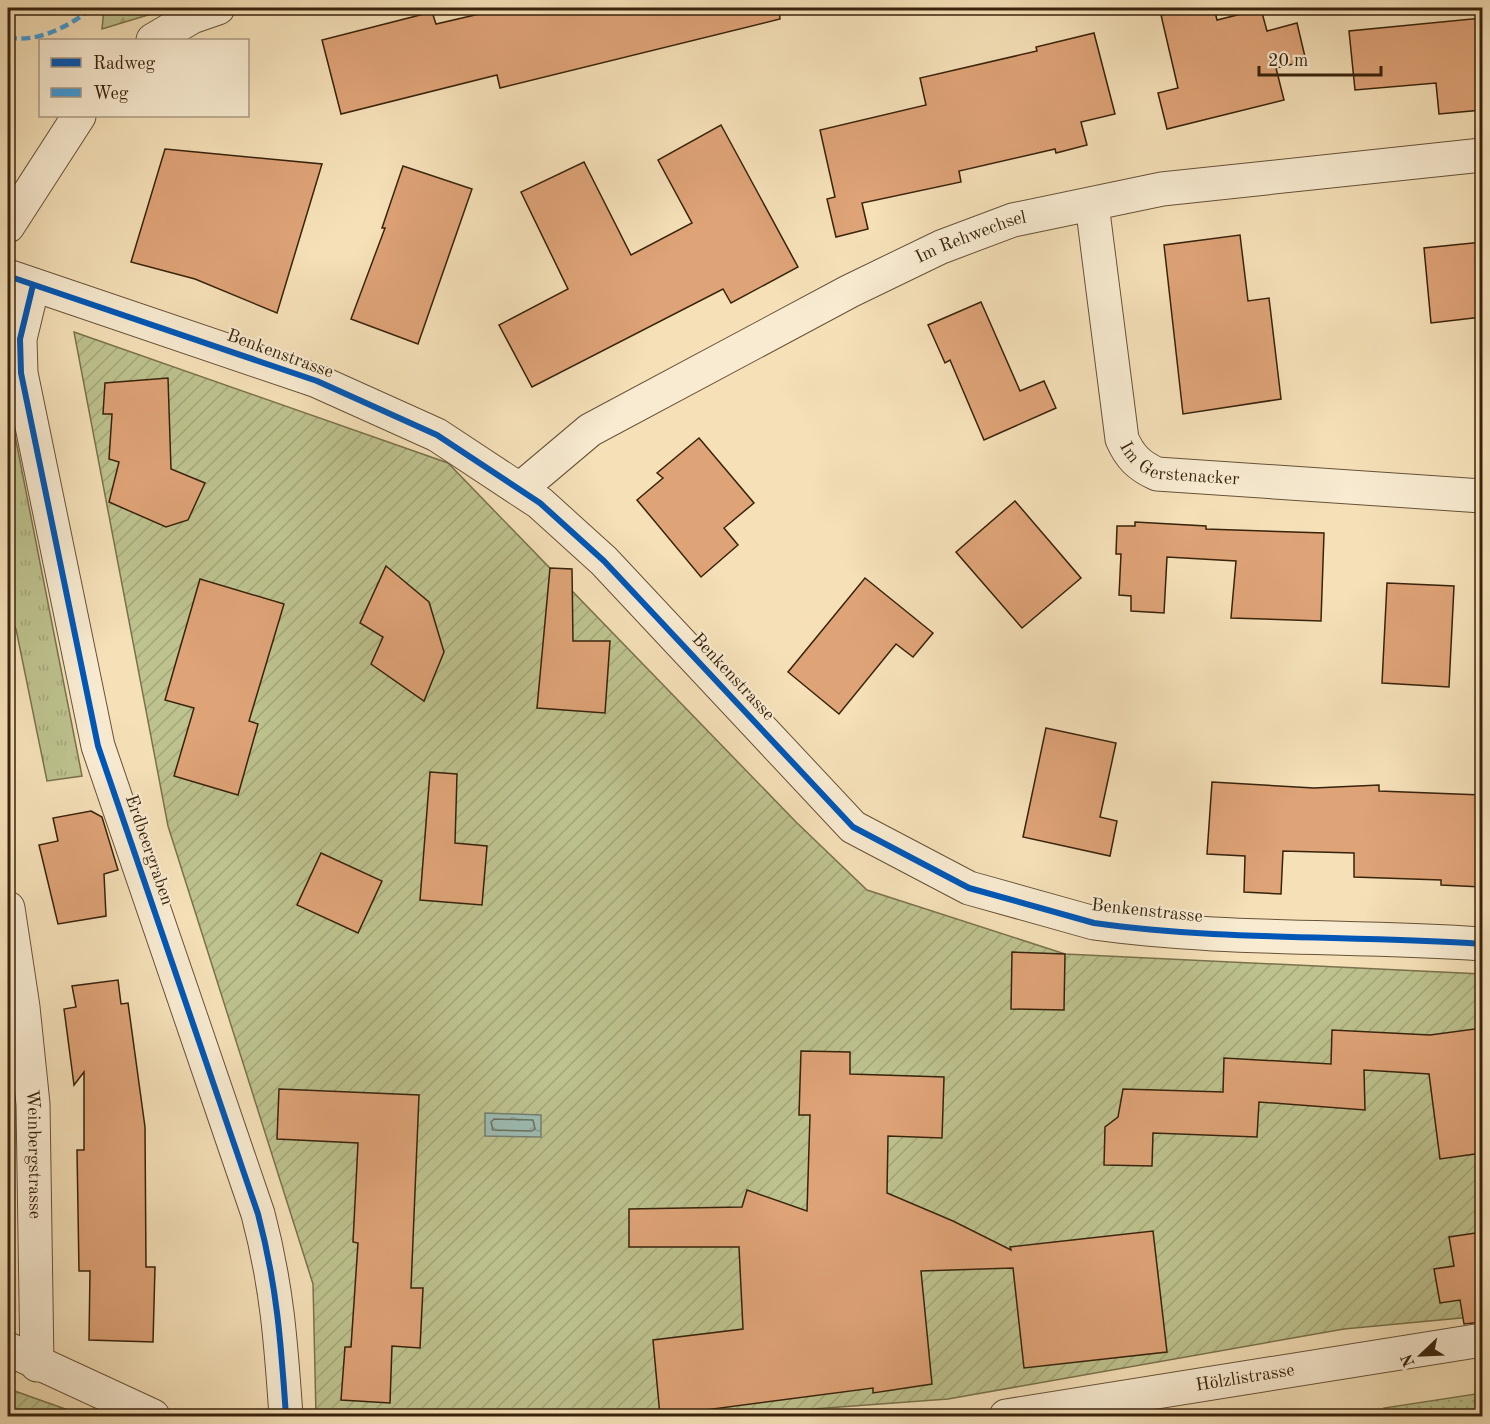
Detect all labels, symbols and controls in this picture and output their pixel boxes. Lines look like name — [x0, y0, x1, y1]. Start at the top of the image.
legend — [39, 39, 249, 117]
scale bar — [1259, 39, 1380, 77]
text: 20 m — [1268, 52, 1308, 70]
text: Radweg — [93, 55, 156, 73]
text: Weg — [93, 85, 129, 103]
street label: Im Rehwechsel — [913, 208, 1028, 267]
street label: Benkenstrasse — [224, 326, 336, 382]
street label: Im Gerstenacker — [1116, 439, 1241, 489]
street label: Benkenstrasse — [688, 630, 778, 724]
street label: Erdbeergraben — [122, 792, 176, 908]
street label: Benkenstrasse — [1090, 896, 1204, 926]
street label: Weinbergstrasse — [23, 1089, 44, 1219]
north arrow — [1391, 1325, 1451, 1385]
text: N — [1399, 1351, 1419, 1369]
street label: Hölzlistrasse — [1194, 1361, 1296, 1395]

